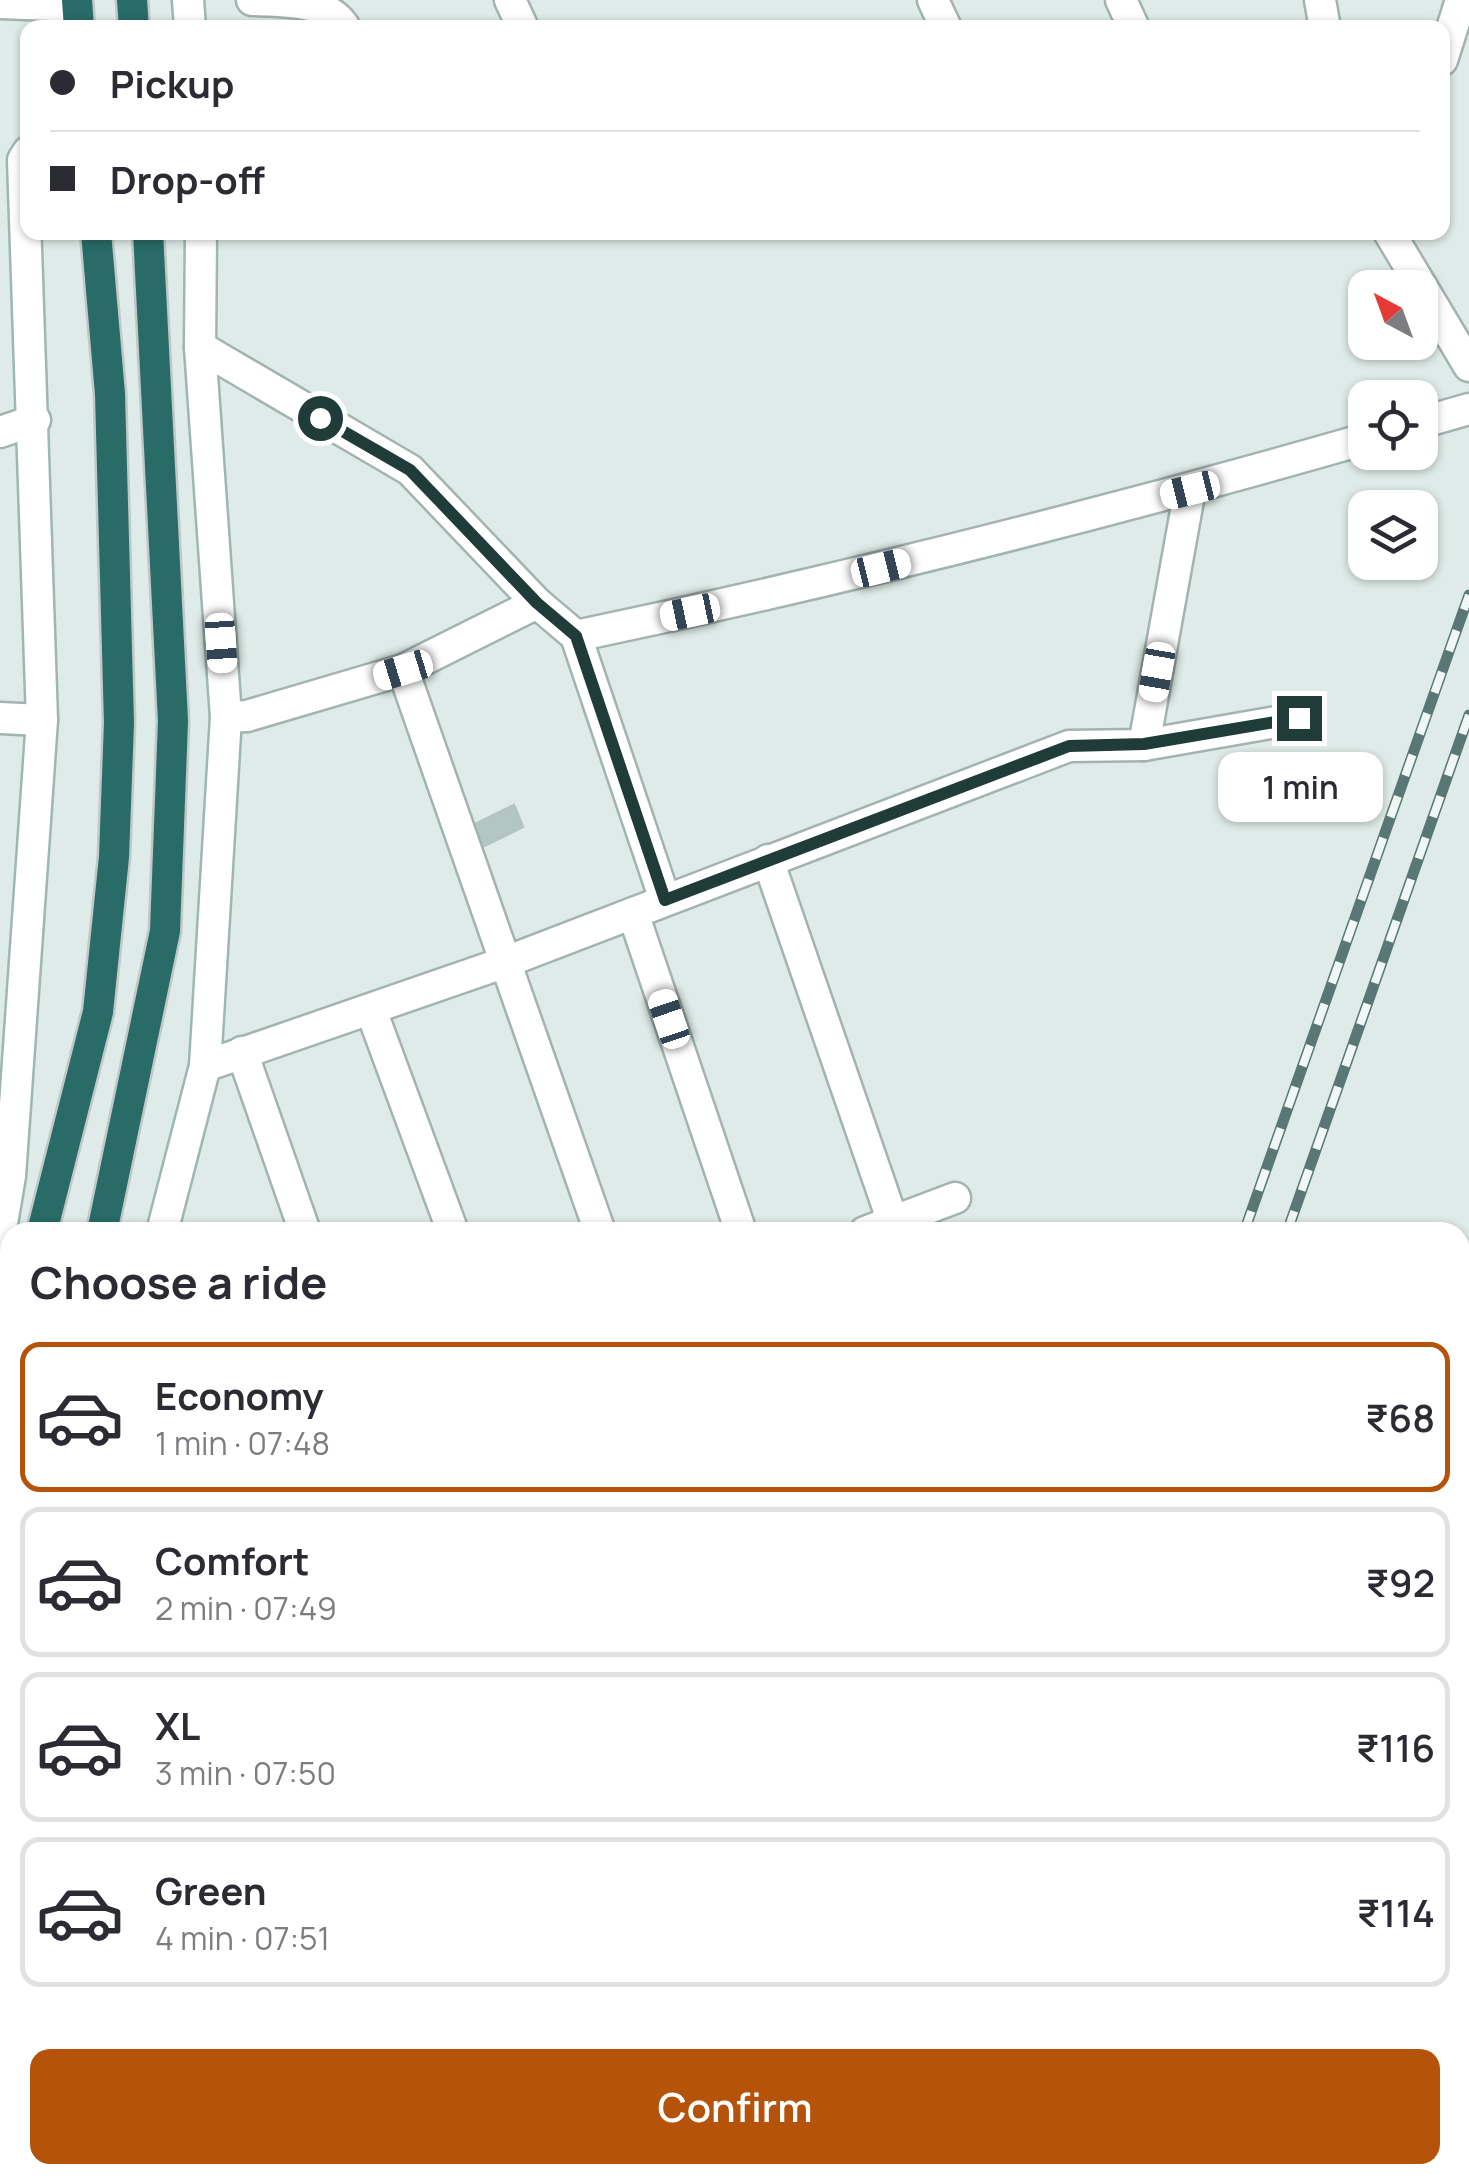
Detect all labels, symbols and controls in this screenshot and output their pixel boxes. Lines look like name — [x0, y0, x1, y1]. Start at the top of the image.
text: Pickup — [110, 57, 234, 109]
text: Drop-off — [110, 153, 265, 205]
north arrow — [1348, 270, 1438, 360]
map controls — [1348, 270, 1438, 580]
button: locate — [1348, 380, 1438, 470]
route start — [298, 396, 343, 441]
car — [1157, 468, 1223, 512]
button: layers — [1348, 490, 1438, 580]
car — [848, 546, 914, 590]
car — [658, 591, 722, 633]
car — [204, 612, 238, 674]
car — [1137, 640, 1177, 704]
car — [370, 647, 436, 693]
route end — [1277, 696, 1322, 741]
callout: 1 min — [1216, 753, 1382, 823]
text: 1 min — [1262, 765, 1339, 809]
car — [645, 986, 693, 1052]
text: Choose a ride — [30, 1251, 327, 1313]
text: Economy — [155, 1369, 324, 1421]
icon: car — [35, 1372, 125, 1462]
text: ₹68 — [1365, 1391, 1435, 1443]
text: 1 min · 07:48 — [155, 1421, 330, 1465]
text: Comfort — [155, 1534, 309, 1586]
icon: car — [35, 1537, 125, 1627]
text: ₹92 — [1366, 1556, 1435, 1608]
text: 2 min · 07:49 — [155, 1586, 337, 1630]
text: XL — [155, 1699, 200, 1751]
icon: car — [35, 1702, 125, 1792]
text: ₹116 — [1356, 1721, 1435, 1773]
text: 3 min · 07:50 — [155, 1751, 336, 1795]
text: Green — [155, 1864, 267, 1916]
icon: car — [35, 1867, 125, 1957]
text: ₹114 — [1357, 1886, 1435, 1938]
text: 4 min · 07:51 — [155, 1916, 330, 1960]
button: Confirm — [30, 2049, 1440, 2164]

